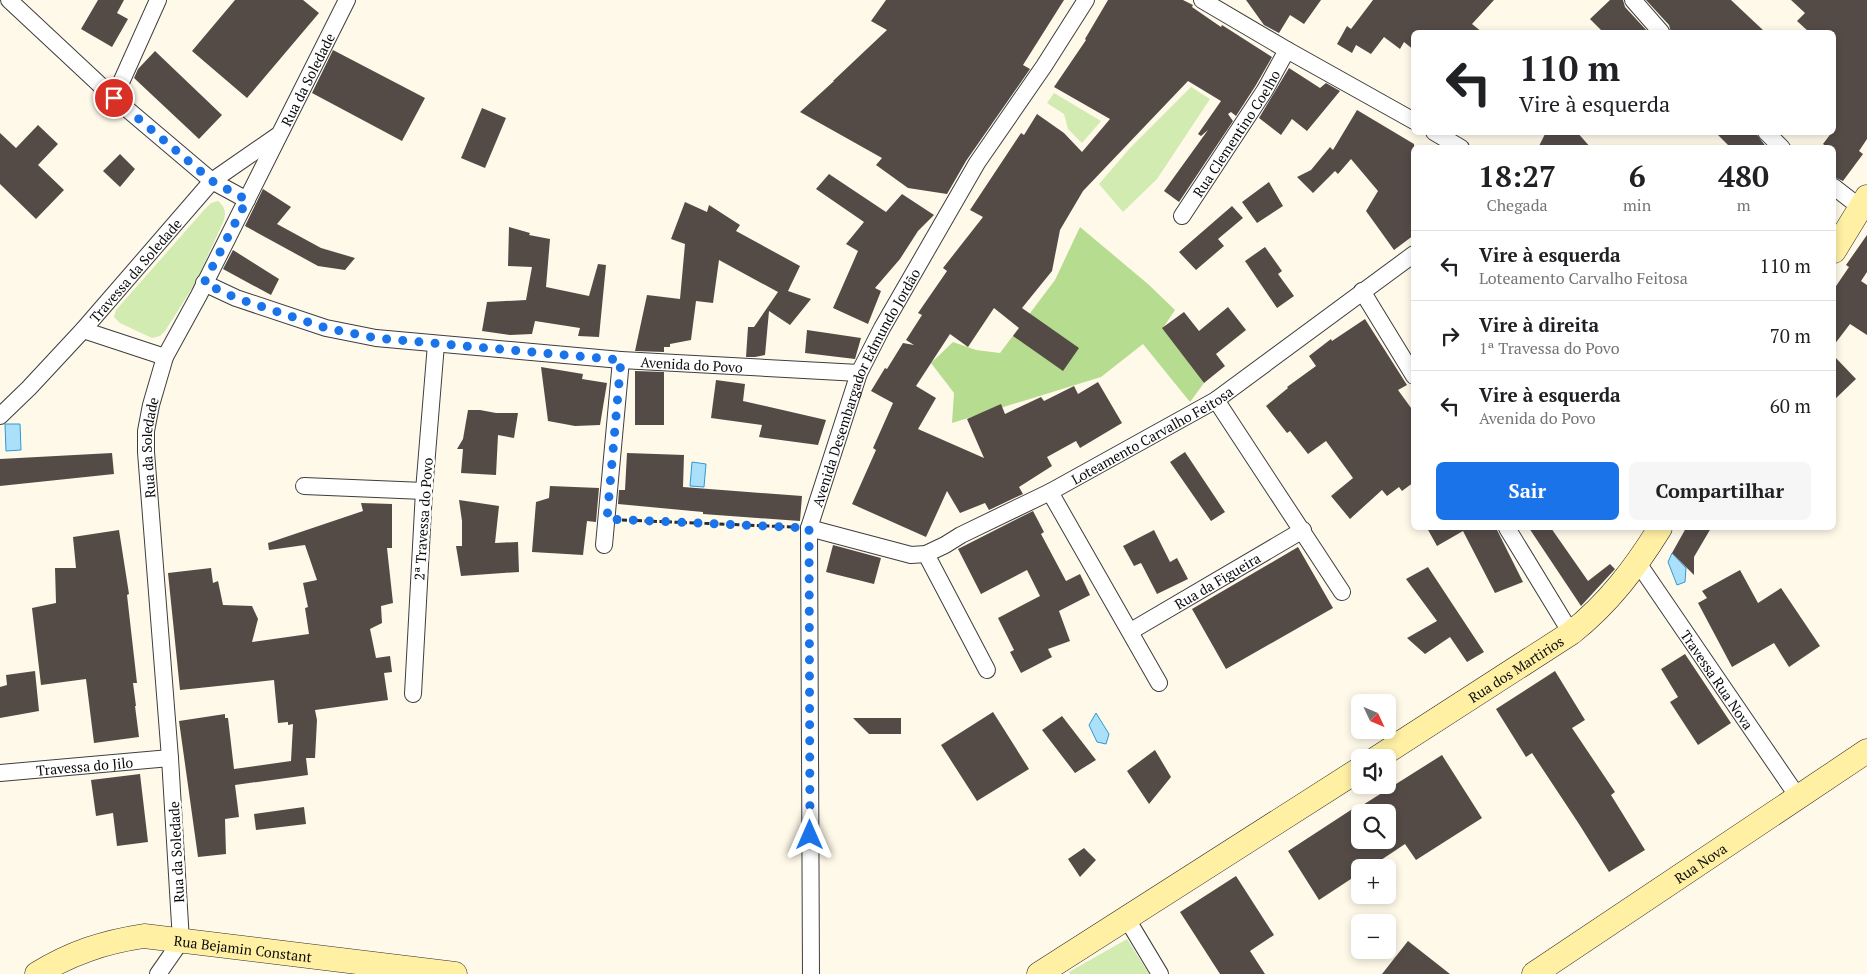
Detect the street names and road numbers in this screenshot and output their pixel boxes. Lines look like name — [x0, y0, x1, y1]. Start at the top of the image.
street label: Rua da Soledade — [276, 29, 339, 129]
street label: Rua Clementino Coelho — [1188, 66, 1284, 200]
street label: Travessa da Soledade — [85, 214, 185, 326]
street label: Avenida Desembargador Edmundo Jordão — [807, 264, 924, 509]
street label: Avenida do Povo — [640, 352, 744, 376]
street label: Loteamento Carvalho Feitosa — [1067, 381, 1236, 488]
street label: Rua da Soledade — [136, 395, 162, 499]
street label: 2ª Travessa do Povo — [409, 457, 437, 581]
street label: Rua da Figueira — [1171, 548, 1264, 613]
street label: Travessa Rua Nova — [1677, 626, 1758, 733]
street label: Rua dos Martirios — [1464, 631, 1567, 706]
street label: Travessa do Jilo — [35, 752, 134, 779]
street label: Rua da Soledade — [164, 801, 188, 903]
street label: Rua Nova — [1670, 838, 1730, 887]
street label: Rua Bejamin Constant — [173, 930, 314, 966]

